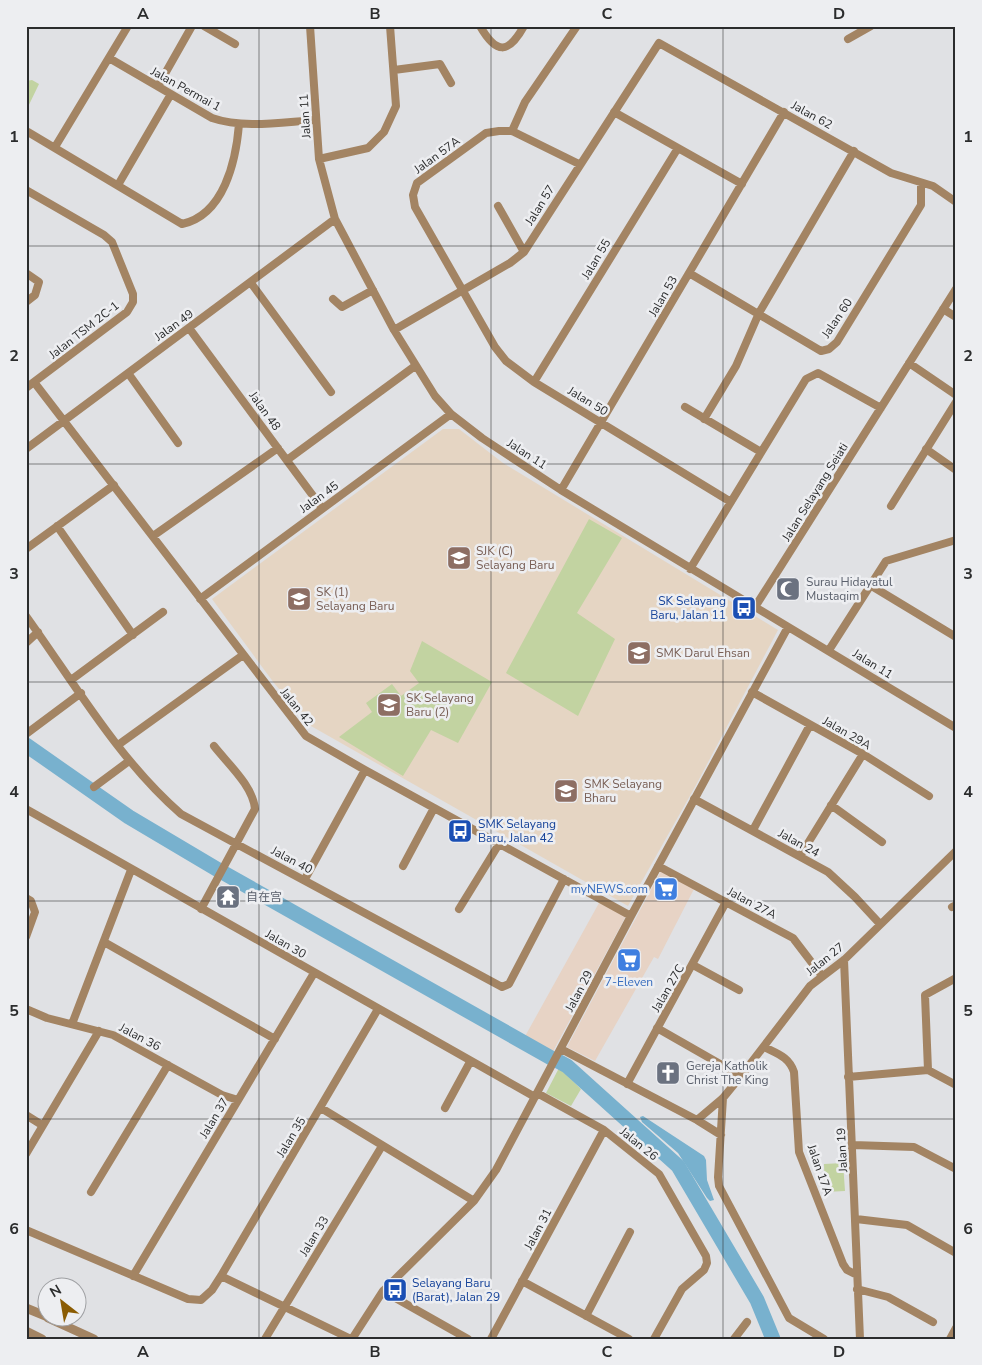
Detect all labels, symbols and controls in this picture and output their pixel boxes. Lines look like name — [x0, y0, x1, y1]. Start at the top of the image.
text: A — [137, 3, 149, 25]
text: B — [369, 3, 381, 25]
text: C — [602, 3, 613, 25]
text: D — [833, 3, 845, 25]
street label: Jalan Permai 1 — [147, 63, 224, 115]
street label: Jalan 11 — [295, 93, 315, 140]
street label: Jalan 62 — [788, 97, 835, 133]
text: 1 — [9, 126, 19, 148]
text: 1 — [963, 126, 973, 148]
street label: Jalan 57A — [410, 133, 463, 178]
street label: Jalan 57 — [521, 182, 559, 229]
street label: Jalan 55 — [577, 236, 614, 283]
street label: Jalan 53 — [644, 273, 681, 320]
street label: Jalan 60 — [817, 295, 856, 342]
street label: Jalan TSM 2C-1 — [45, 298, 122, 363]
street label: Jalan 49 — [151, 305, 197, 345]
text: 2 — [9, 345, 19, 367]
text: 2 — [963, 345, 973, 367]
street label: Jalan 50 — [564, 382, 611, 419]
street label: Jalan 48 — [245, 388, 285, 434]
street label: Jalan 11 — [503, 435, 550, 473]
street label: Jalan Selayang Seiati — [778, 440, 852, 545]
street label: Jalan 45 — [296, 477, 342, 517]
place label: SJK (C) Selayang Baru — [476, 543, 554, 573]
school or university icon: SJK (C) Selayang Baru — [446, 545, 472, 571]
text: 3 — [9, 563, 19, 585]
text: 3 — [963, 563, 973, 585]
place label: Surau Hidayatul Mustaqim — [806, 574, 893, 604]
mosque icon: Surau Hidayatul Mustaqim — [775, 576, 801, 602]
place label: SK (1) Selayang Baru — [316, 584, 394, 614]
school or university icon: SK (1) Selayang Baru — [286, 586, 312, 612]
place label: SK Selayang Baru, Jalan 11 — [650, 593, 726, 623]
bus stop icon: SK Selayang Baru, Jalan 11 — [731, 595, 757, 621]
school or university icon: SMK Darul Ehsan — [626, 640, 652, 666]
place label: SMK Darul Ehsan — [656, 645, 750, 661]
street label: Jalan 11 — [849, 645, 896, 683]
street label: Jalan 42 — [276, 684, 317, 729]
place label: SK Selayang Baru (2) — [406, 690, 474, 720]
school or university icon: SK Selayang Baru (2) — [376, 692, 402, 718]
street label: Jalan 29A — [819, 712, 874, 753]
place label: SMK Selayang Bharu — [584, 776, 662, 806]
school or university icon: SMK Selayang Bharu — [553, 778, 579, 804]
text: 4 — [9, 781, 19, 803]
text: 4 — [963, 781, 973, 803]
place label: SMK Selayang Baru, Jalan 42 — [478, 816, 556, 846]
bus stop icon: SMK Selayang Baru, Jalan 42 — [447, 818, 473, 844]
street label: Jalan 24 — [775, 825, 822, 861]
street label: Jalan 40 — [268, 842, 315, 878]
supermarket icon: myNEWS.com — [653, 876, 679, 902]
place label: myNEWS.com — [571, 881, 648, 897]
street label: Jalan 27A — [724, 883, 779, 923]
temple icon: 自在宫 — [215, 884, 241, 910]
place label: 自在宫 — [246, 889, 282, 905]
street label: Jalan 30 — [262, 925, 309, 962]
street label: Jalan 27 — [802, 939, 847, 980]
supermarket icon: 7-Eleven — [616, 947, 642, 973]
street label: Jalan 27C — [647, 961, 688, 1016]
street label: Jalan 29 — [561, 968, 597, 1015]
place label: 7-Eleven — [605, 974, 653, 990]
text: 5 — [9, 1000, 19, 1022]
text: 5 — [963, 1000, 973, 1022]
street label: Jalan 36 — [116, 1019, 163, 1055]
place label: Gereja Katholik Christ The King — [686, 1058, 769, 1088]
church icon: Gereja Katholik Christ The King — [655, 1060, 681, 1086]
street label: Jalan 37 — [195, 1095, 232, 1142]
street label: Jalan 35 — [272, 1114, 309, 1161]
street label: Jalan 26 — [616, 1123, 661, 1164]
street label: Jalan 19 — [833, 1127, 851, 1174]
street label: Jalan 17A — [803, 1141, 836, 1198]
street label: Jalan 31 — [520, 1206, 556, 1253]
street label: Jalan 33 — [295, 1213, 332, 1260]
text: 6 — [9, 1218, 19, 1240]
text: 6 — [963, 1218, 973, 1240]
place label: Selayang Baru (Barat), Jalan 29 — [412, 1275, 500, 1305]
bus stop icon: Selayang Baru (Barat), Jalan 29 — [382, 1277, 408, 1303]
north arrow — [38, 1278, 88, 1328]
text: N — [46, 1280, 65, 1302]
text: A — [137, 1341, 149, 1363]
text: B — [369, 1341, 381, 1363]
text: C — [602, 1341, 613, 1363]
text: D — [833, 1341, 845, 1363]

